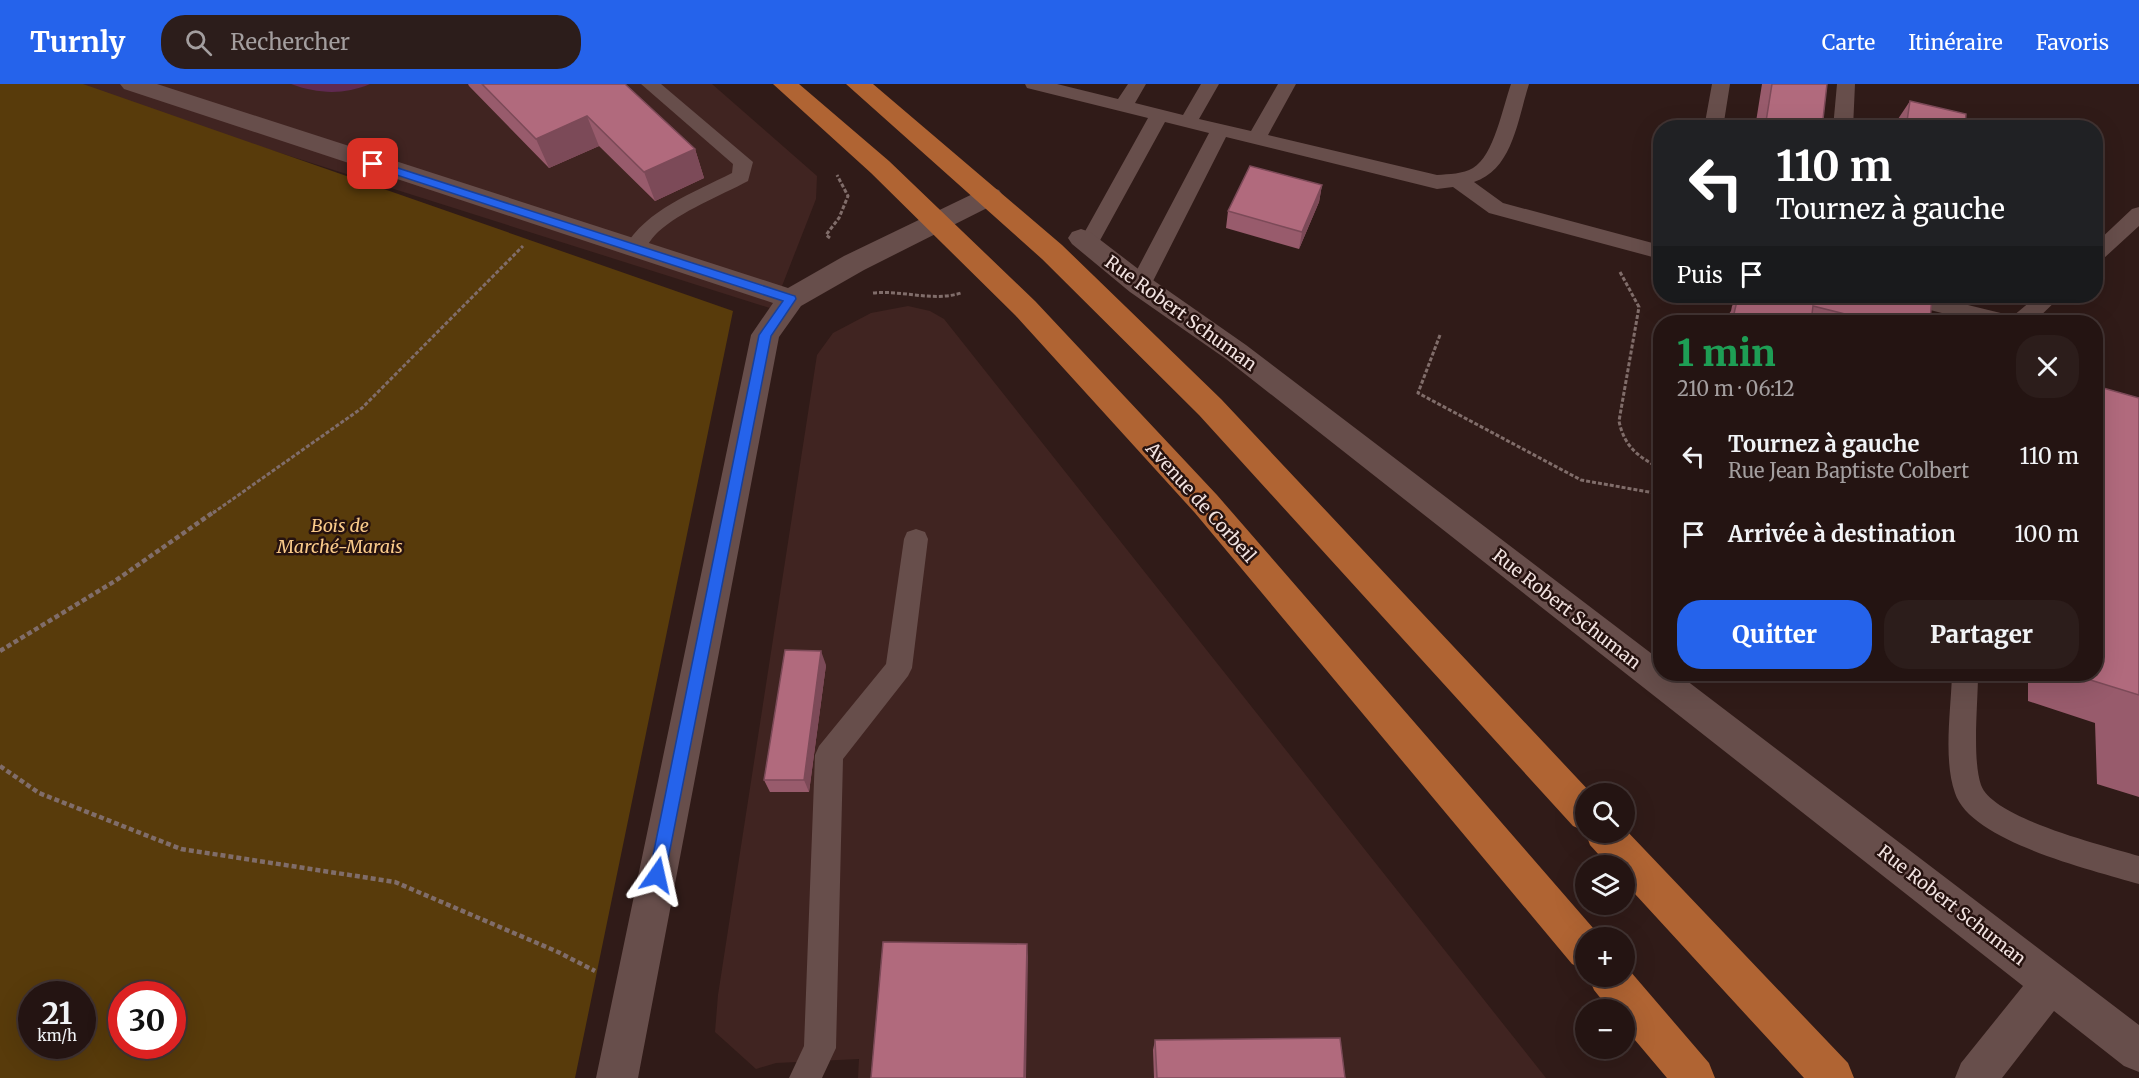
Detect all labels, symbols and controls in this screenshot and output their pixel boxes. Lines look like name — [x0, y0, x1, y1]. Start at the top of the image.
search box — [161, 15, 581, 69]
text: Turnly — [30, 24, 125, 60]
icon: search — [182, 26, 215, 59]
text: Rechercher — [230, 28, 350, 56]
text: Carte — [1822, 29, 1875, 56]
text: Itinéraire — [1908, 29, 2003, 56]
text: Favoris — [2036, 29, 2109, 56]
pin — [347, 138, 398, 189]
text: 110 m — [1776, 140, 1892, 192]
icon: left — [1677, 144, 1755, 222]
icon: arrive — [356, 147, 389, 180]
text: Tournez à gauche — [1776, 192, 2005, 226]
street label: Rue Robert Schuman — [1101, 250, 1261, 376]
icon: arrive — [1735, 258, 1768, 291]
text: Puis — [1677, 261, 1723, 289]
text: 1 min — [1677, 331, 1776, 376]
button: close — [2016, 335, 2079, 398]
text: 210 m · 06:12 — [1677, 376, 1795, 401]
text: Tournez à gauche — [1728, 430, 1919, 458]
street label: Avenue de Corbeil — [1140, 436, 1261, 567]
icon: left — [1677, 440, 1710, 473]
text: 110 m — [2020, 442, 2079, 470]
text: Rue Jean Baptiste Colbert — [1728, 458, 1969, 483]
park label: Bois de Marché-Marais — [276, 514, 403, 558]
icon: arrive — [1677, 518, 1710, 551]
text: Arrivée à destination — [1728, 520, 1956, 548]
text: 100 m — [2014, 520, 2079, 548]
street label: Rue Robert Schuman — [1488, 544, 1646, 674]
button: Quitter — [1677, 600, 1872, 669]
button: Partager — [1884, 600, 2079, 669]
map controls — [1575, 783, 1635, 1059]
button: search — [1575, 783, 1635, 843]
street label: Rue Robert Schuman — [1873, 840, 2031, 970]
position arrow — [625, 843, 689, 907]
button: layers — [1575, 855, 1635, 915]
button: + — [1575, 927, 1635, 987]
speed limit sign: 30 — [108, 981, 186, 1059]
text: 21 — [42, 994, 72, 1032]
button: − — [1575, 999, 1635, 1059]
text: km/h — [37, 1026, 77, 1045]

